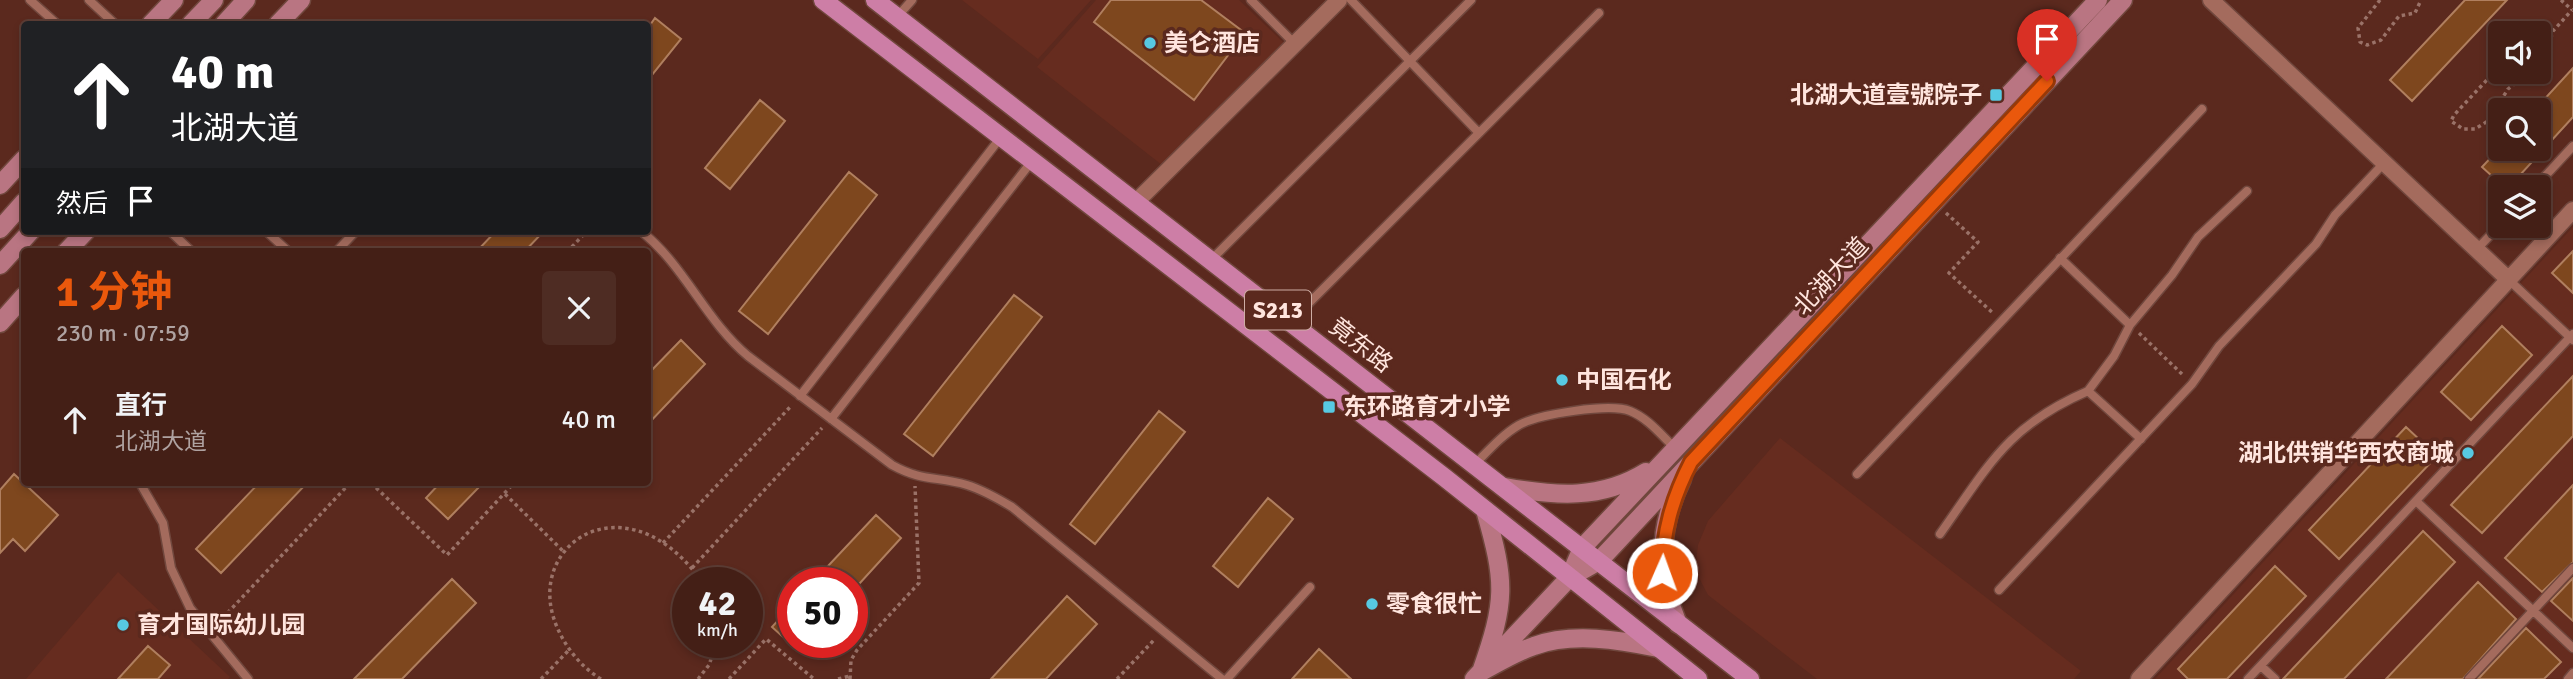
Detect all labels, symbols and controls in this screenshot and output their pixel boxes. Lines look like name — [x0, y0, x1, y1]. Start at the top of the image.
pin — [2017, 9, 2077, 81]
icon: arrive — [2028, 20, 2066, 58]
map controls — [2488, 21, 2551, 238]
button: sound — [2488, 21, 2551, 84]
place label: 美仑酒店 — [1164, 28, 1260, 58]
marker: 美仑酒店 — [1142, 35, 1158, 51]
text: 40 m — [171, 42, 274, 102]
icon: ahead — [56, 49, 147, 140]
place label: 北湖大道壹號院子 — [1790, 80, 1982, 110]
marker: 北湖大道壹號院子 — [1988, 87, 2004, 103]
button: search — [2488, 98, 2551, 161]
text: 北湖大道 — [171, 109, 299, 148]
button: layers — [2488, 175, 2551, 238]
icon: arrive — [122, 182, 160, 220]
text: 然后 — [56, 188, 108, 220]
street label: 北湖大道 — [1787, 231, 1875, 321]
text: 1 分钟 — [56, 267, 172, 318]
button: close — [542, 271, 616, 345]
road number: S213 — [1245, 290, 1311, 330]
street label: 竟东路 — [1323, 311, 1399, 379]
text: 230 m · 07:59 — [56, 319, 190, 348]
place label: 中国石化 — [1576, 365, 1672, 395]
marker: 中国石化 — [1554, 372, 1570, 388]
text: 直行 — [115, 390, 167, 422]
place label: 东环路育才小学 — [1343, 392, 1511, 422]
marker: 东环路育才小学 — [1321, 399, 1337, 415]
icon: ahead — [56, 401, 94, 439]
text: 40 m — [561, 404, 616, 436]
text: 北湖大道 — [115, 427, 207, 456]
place label: 湖北供销华西农商城 — [2238, 438, 2454, 468]
marker: 湖北供销华西农商城 — [2460, 445, 2476, 461]
position arrow — [1625, 536, 1699, 610]
speed limit sign: 50 — [777, 567, 868, 658]
text: 42 — [699, 582, 736, 625]
place label: 零食很忙 — [1386, 589, 1482, 619]
marker: 零食很忙 — [1364, 596, 1380, 612]
place label: 育才国际幼儿园 — [137, 610, 305, 640]
marker: 育才国际幼儿园 — [115, 617, 131, 633]
text: km/h — [697, 619, 738, 641]

